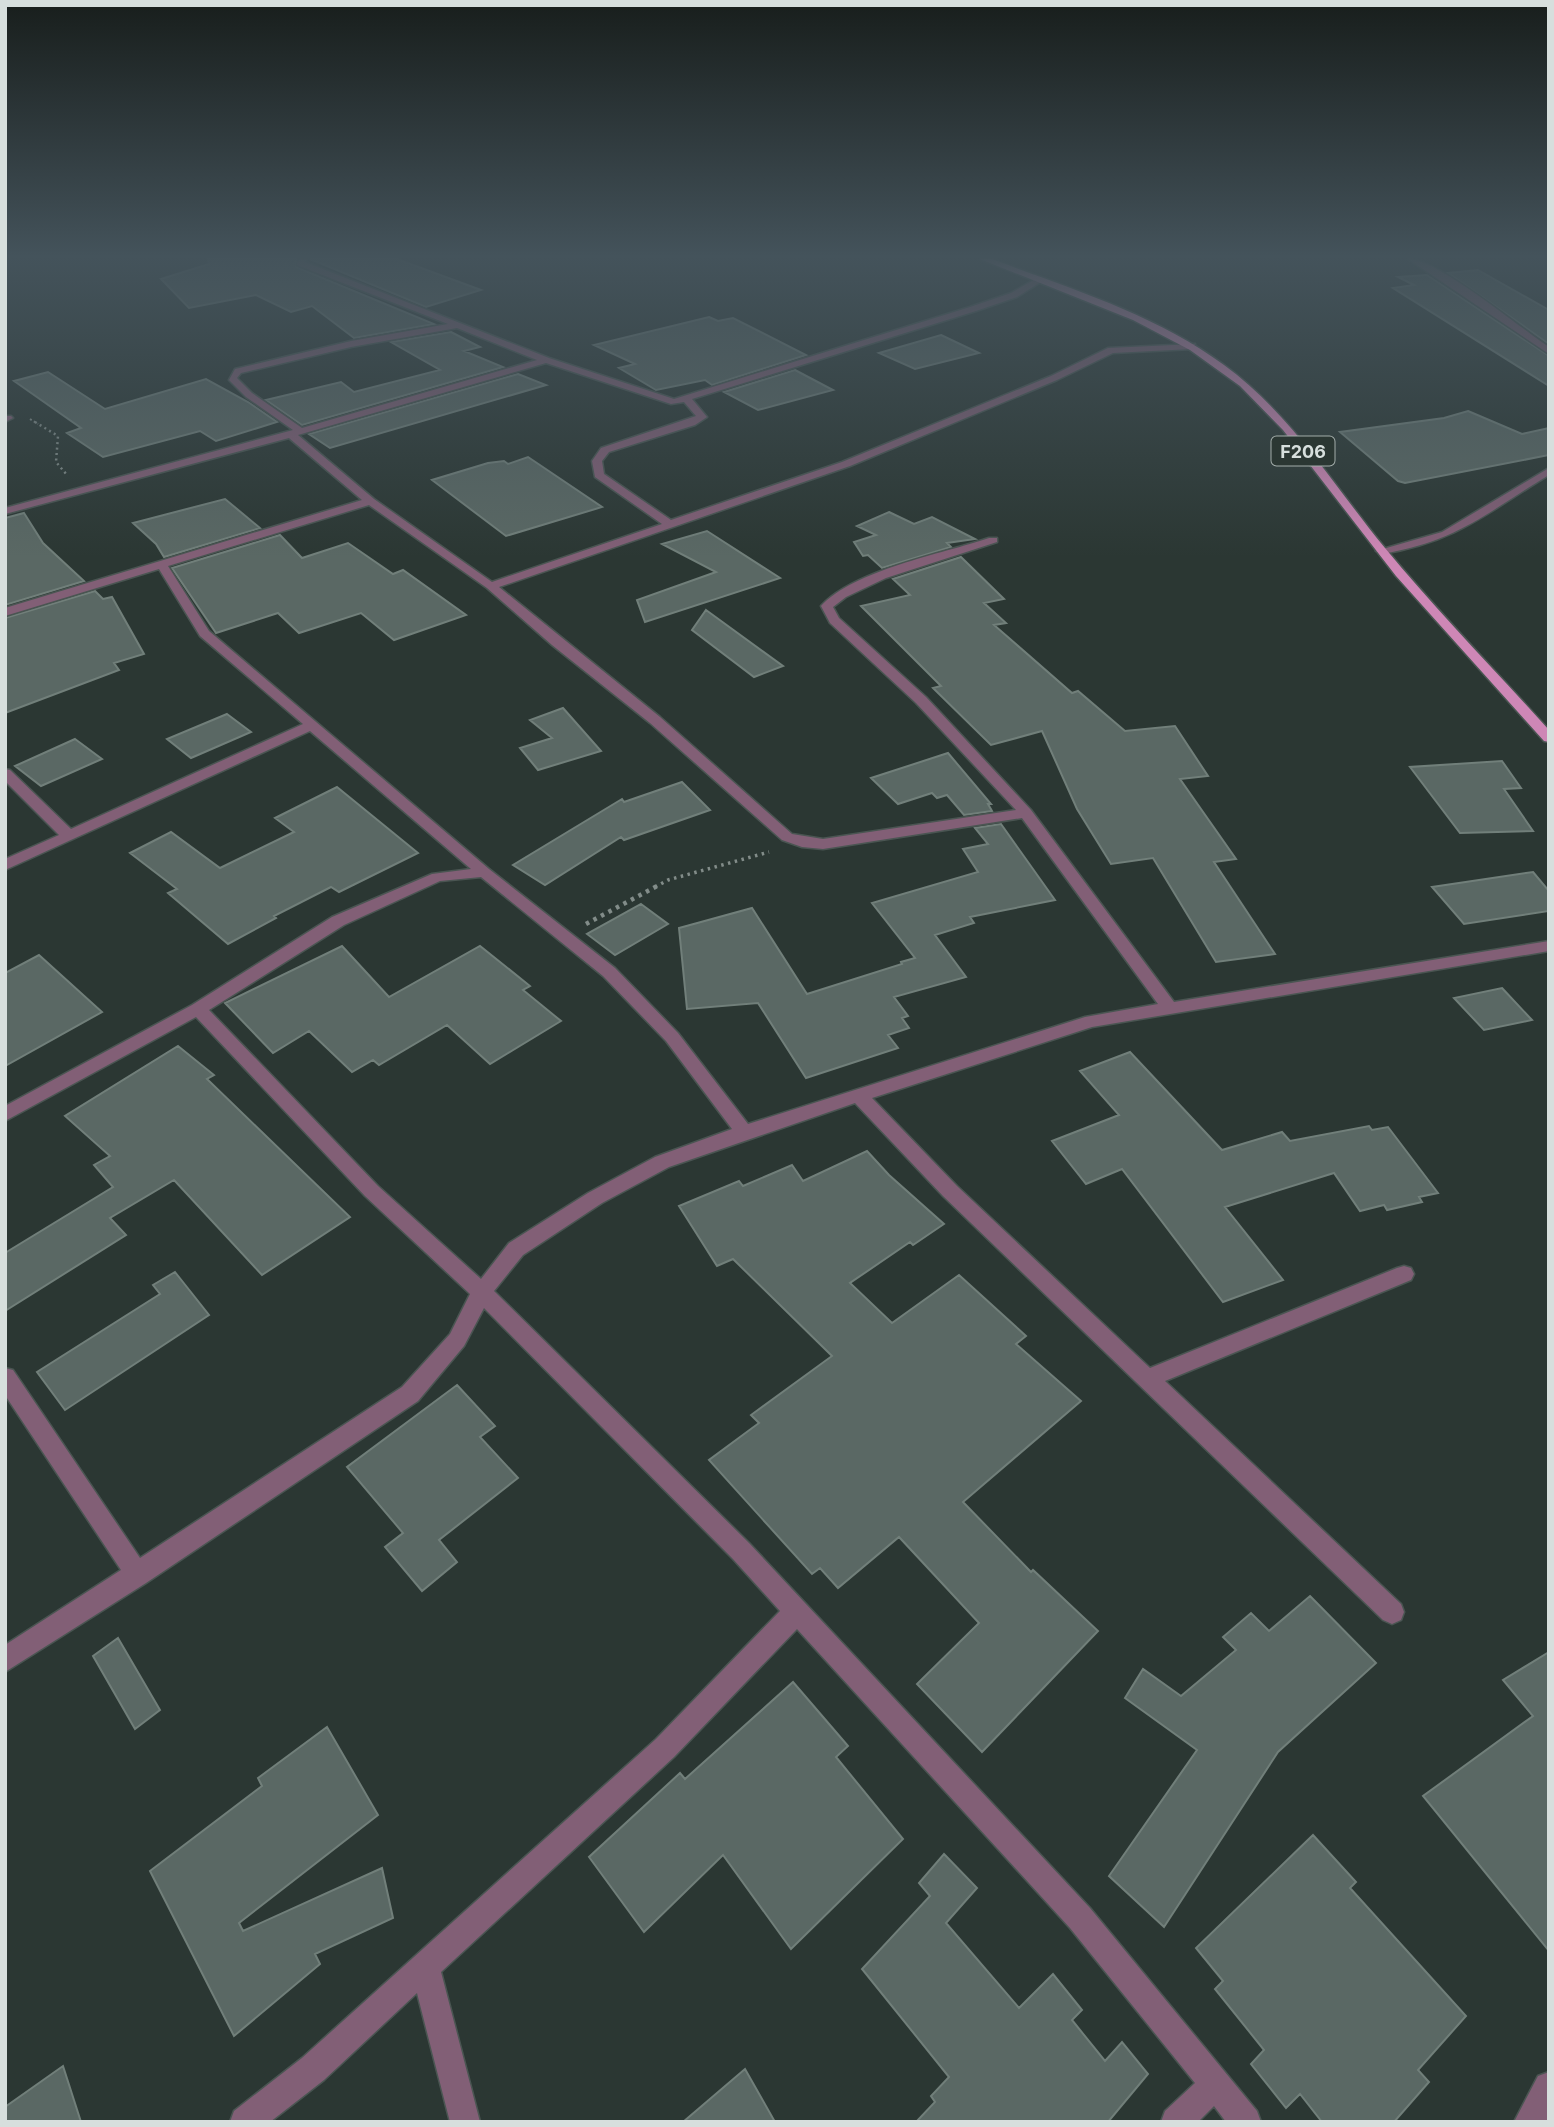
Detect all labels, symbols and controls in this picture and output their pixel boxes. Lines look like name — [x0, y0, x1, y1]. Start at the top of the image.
road number: F206 — [1272, 436, 1334, 466]

